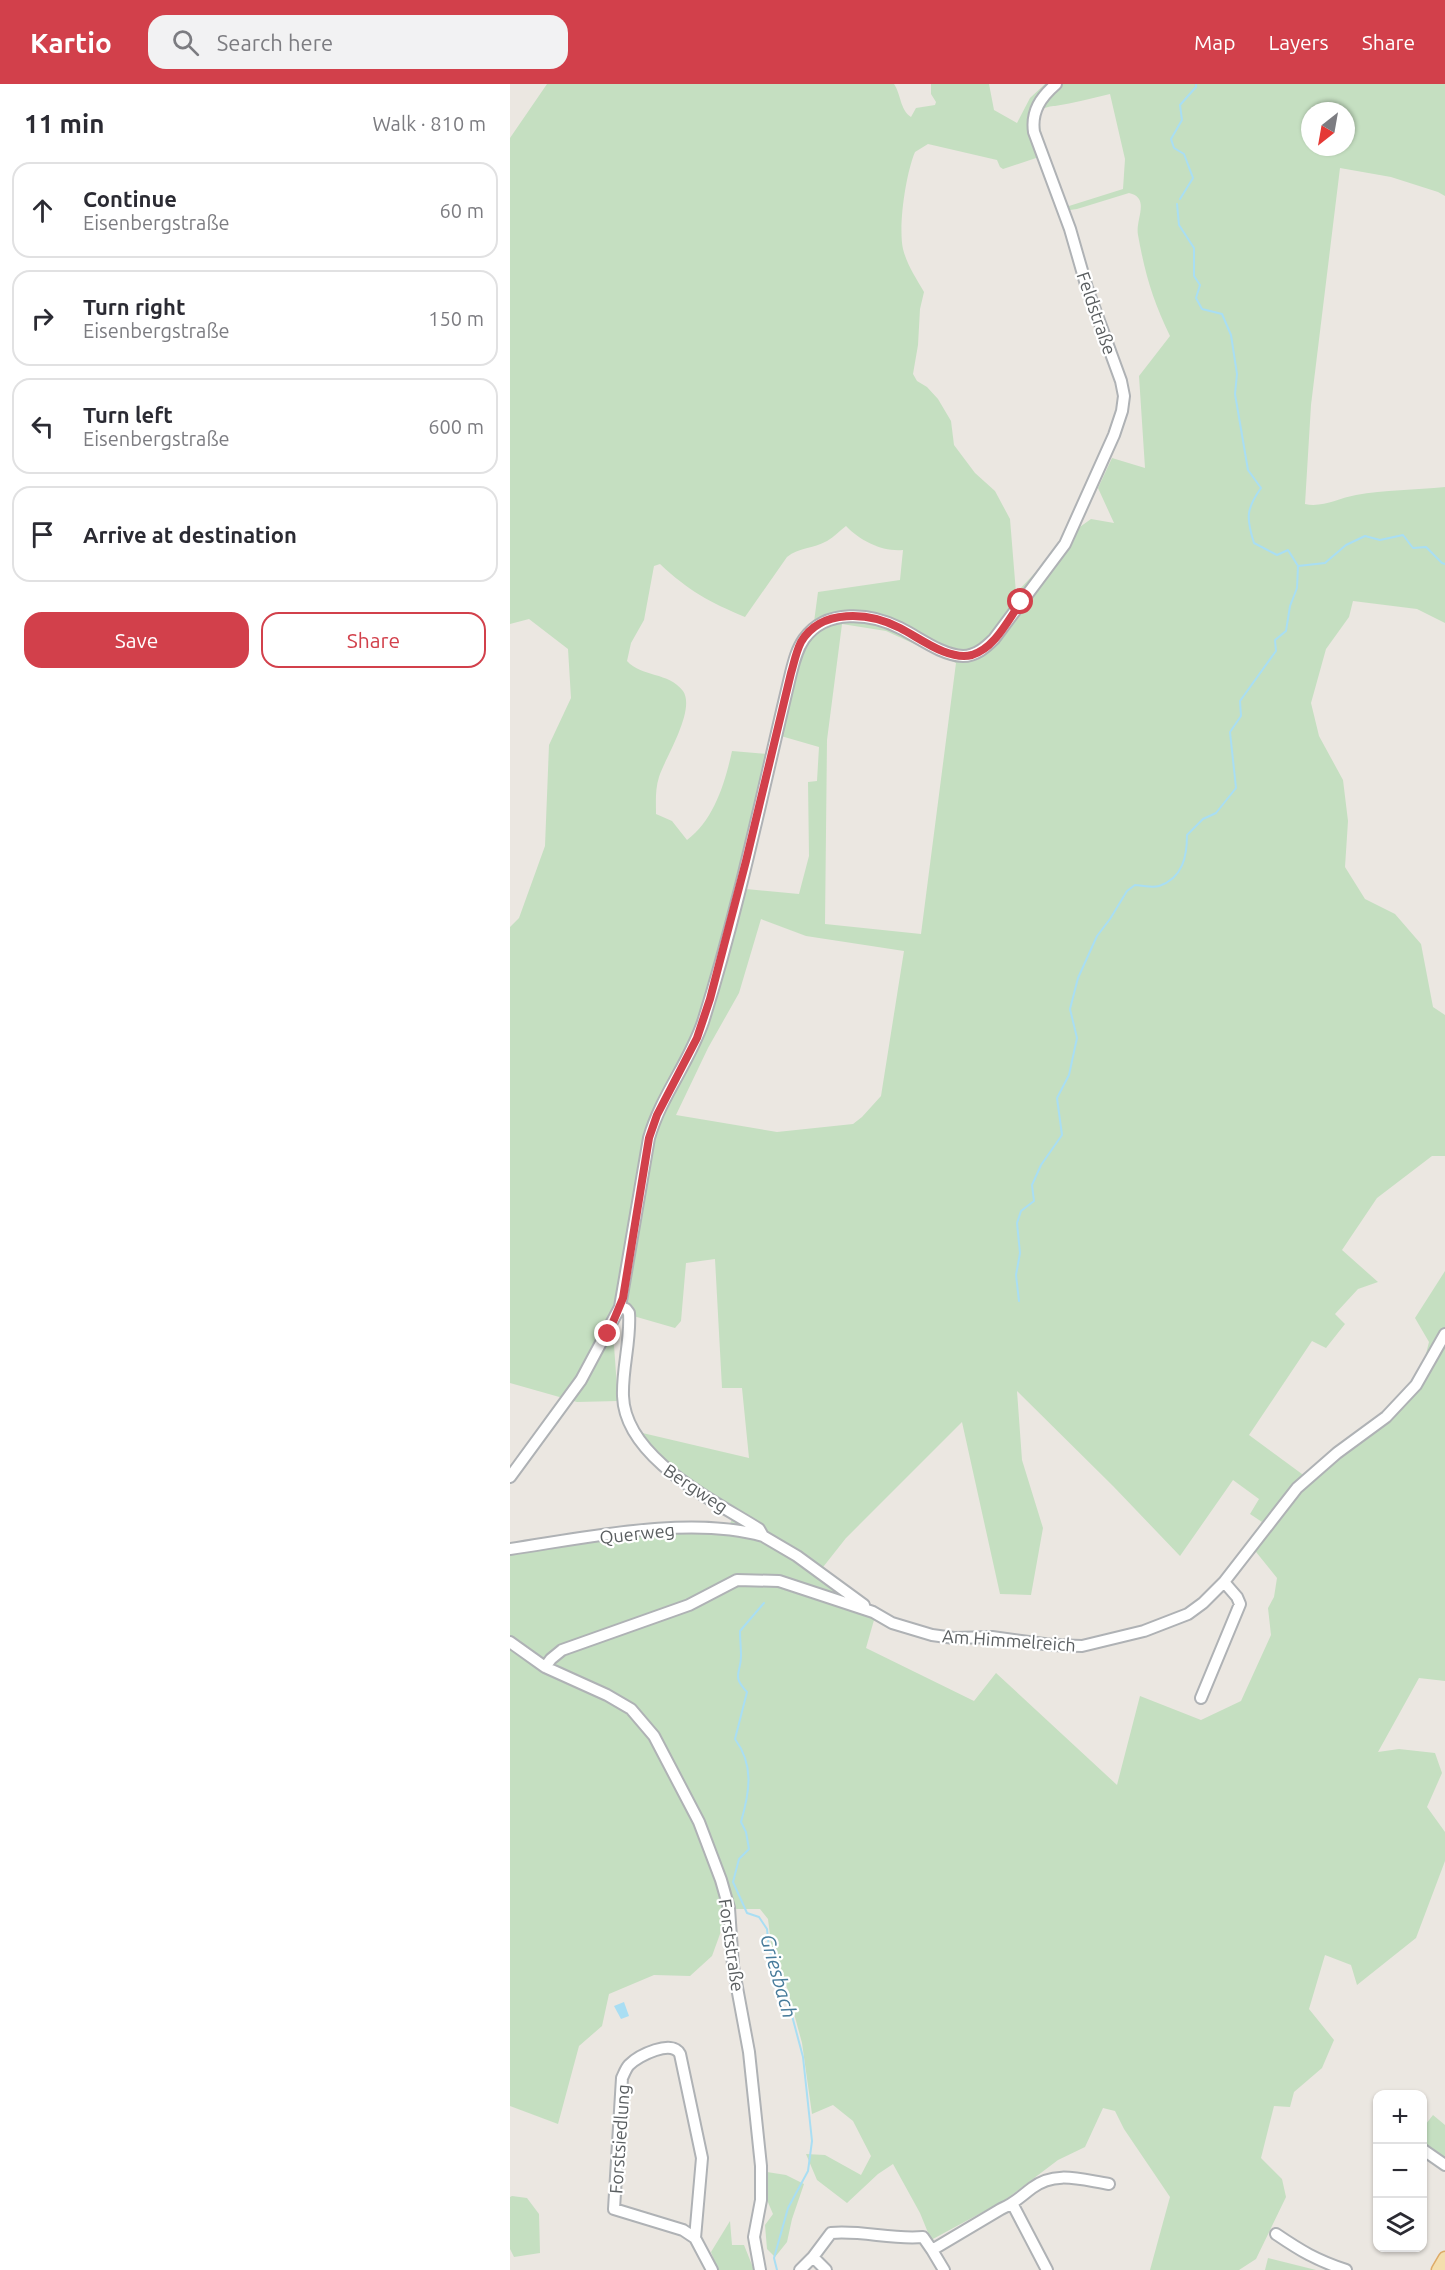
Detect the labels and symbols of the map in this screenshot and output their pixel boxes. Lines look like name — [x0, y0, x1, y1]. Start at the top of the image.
north arrow — [1301, 102, 1355, 156]
street label: Feldstraße — [1073, 269, 1121, 357]
route start — [1007, 588, 1033, 614]
route end — [594, 1320, 620, 1346]
street label: Bergweg — [660, 1459, 732, 1517]
street label: Querweg — [598, 1519, 676, 1548]
street label: Am Himmelreich — [942, 1625, 1076, 1655]
street label: Forststraße — [716, 1897, 748, 1993]
water label: Griesbach — [756, 1931, 802, 2021]
street label: Forstsiedlung — [605, 2083, 633, 2195]

